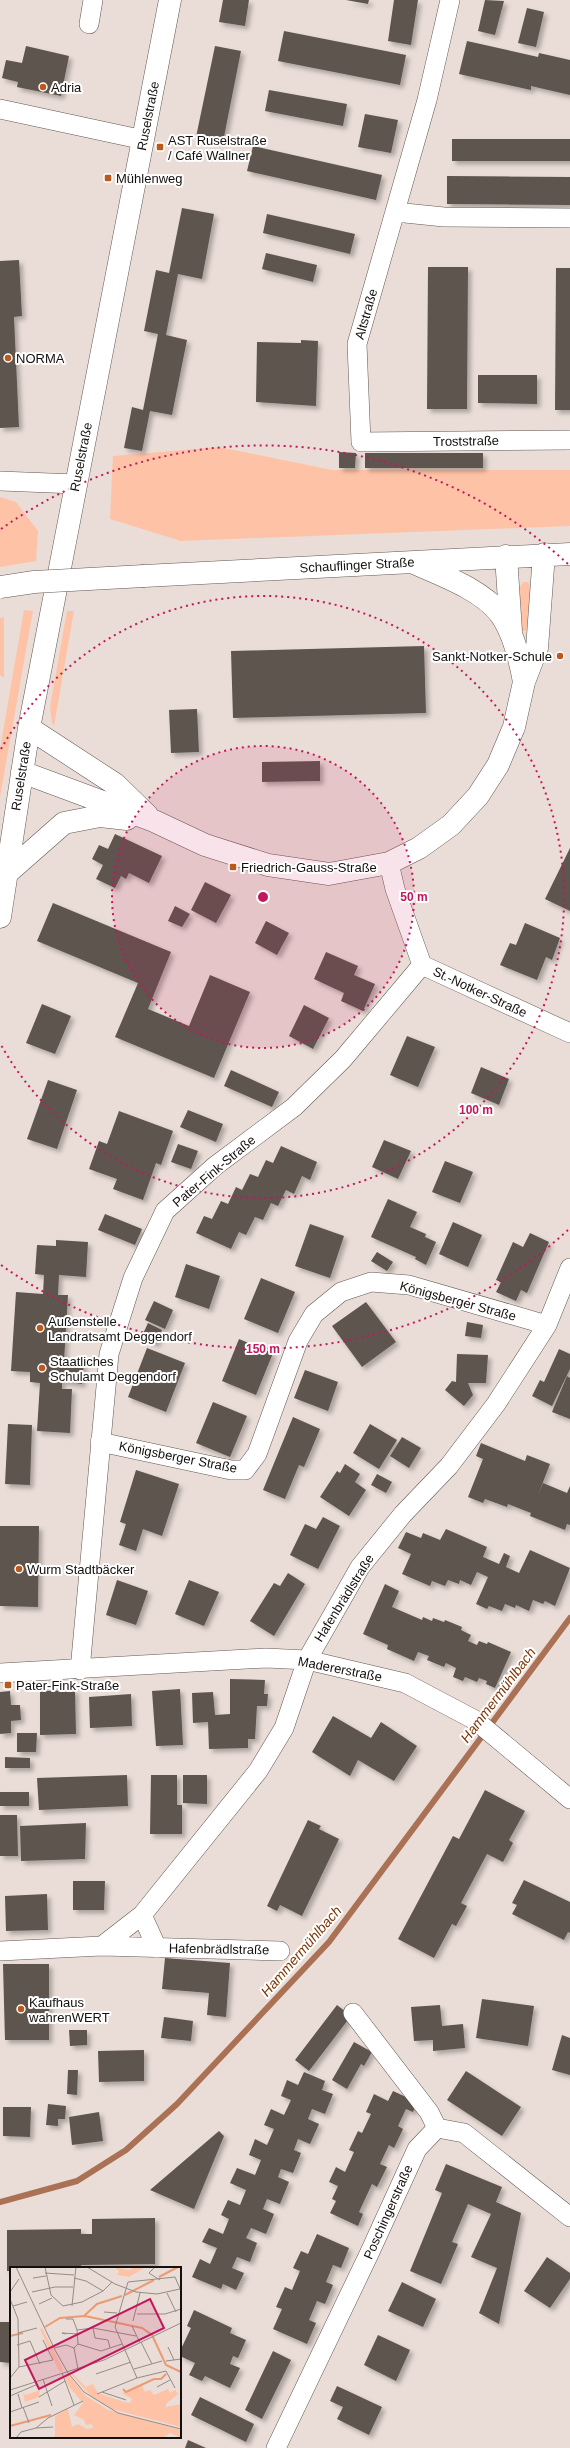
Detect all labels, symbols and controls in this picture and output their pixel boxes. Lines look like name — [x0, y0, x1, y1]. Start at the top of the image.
place label: Adria — [51, 80, 82, 95]
street label: Ruselstraße — [134, 80, 162, 152]
marker: Adria — [38, 82, 48, 92]
place label: AST Ruselstraße / Café Wallner — [168, 133, 267, 163]
marker: AST Ruselstraße / Café Wallner — [155, 142, 165, 152]
place label: Mühlenweg — [116, 171, 183, 186]
marker: Mühlenweg — [103, 173, 113, 183]
street label: Altstraße — [352, 287, 380, 341]
place label: NORMA — [16, 351, 65, 366]
marker: NORMA — [3, 353, 13, 363]
street label: Ruselstraße — [67, 421, 95, 493]
street label: Troststraße — [433, 433, 499, 449]
street label: Schauflinger Straße — [299, 555, 415, 575]
place label: Sankt-Notker-Schule — [432, 649, 552, 664]
marker: Sankt-Notker-Schule — [555, 651, 565, 661]
street label: Ruselstraße — [8, 740, 34, 812]
place label: Friedrich-Gauss-Straße — [241, 860, 377, 875]
marker: Friedrich-Gauss-Straße — [228, 862, 238, 872]
centre of rings — [256, 890, 270, 904]
text: 50 m — [400, 890, 428, 904]
street label: St.-Notker-Straße — [431, 964, 529, 1020]
text: 100 m — [459, 1103, 493, 1117]
street label: Pater-Fink-Straße — [170, 1132, 258, 1210]
street label: Königsberger Straße — [398, 1278, 518, 1324]
place label: Außenstelle Landratsamt Deggendorf — [48, 1314, 192, 1344]
marker: Außenstelle Landratsamt Deggendorf — [35, 1323, 45, 1333]
text: 150 m — [246, 1342, 280, 1356]
place label: Staatliches Schulamt Deggendorf — [50, 1354, 176, 1384]
marker: Staatliches Schulamt Deggendorf — [37, 1363, 47, 1373]
street label: Königsberger Straße — [118, 1438, 238, 1476]
street label: Hafenbrädlstraße — [311, 1551, 377, 1645]
place label: Wurm Stadtbäcker — [27, 1562, 135, 1577]
marker: Wurm Stadtbäcker — [14, 1564, 24, 1574]
water label: Hammermühlbach — [457, 1644, 539, 1745]
street label: Madererstraße — [297, 1654, 383, 1684]
place label: Pater-Fink-Straße — [16, 1678, 119, 1693]
marker: Pater-Fink-Straße — [3, 1680, 13, 1690]
water label: Hammermühlbach — [257, 1902, 345, 1999]
street label: Hafenbrädlstraße — [169, 1941, 269, 1957]
place label: Kaufhaus wahrenWERT — [28, 1995, 110, 2025]
marker: Kaufhaus wahrenWERT — [16, 2004, 26, 2014]
street label: Poschingerstraße — [360, 2162, 416, 2262]
inset map — [10, 2267, 181, 2438]

